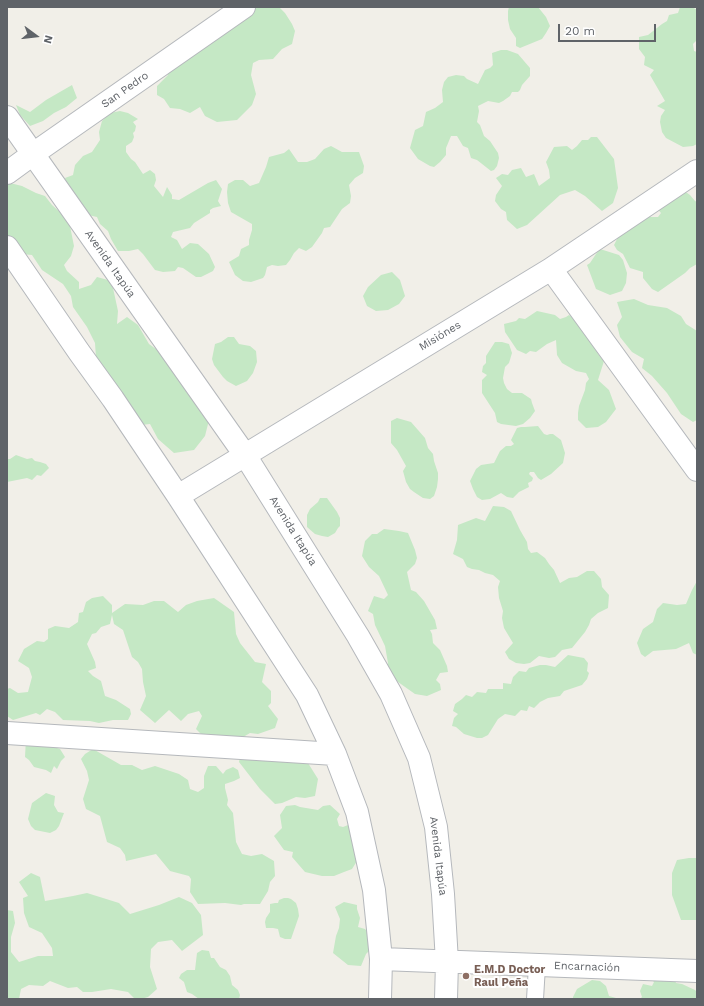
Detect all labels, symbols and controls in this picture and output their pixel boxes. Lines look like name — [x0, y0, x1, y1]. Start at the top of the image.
north arrow — [16, 16, 56, 56]
scale bar — [560, 16, 658, 42]
text: 20 m — [565, 24, 595, 38]
text: N — [41, 34, 55, 45]
street label: San Pedro — [99, 69, 151, 111]
street label: Avenida Itapúa — [82, 228, 138, 300]
street label: Misiónes — [417, 318, 463, 354]
street label: Avenida Itapúa — [266, 494, 320, 568]
street label: Avenida Itapúa — [427, 816, 449, 896]
street label: Encarnación — [554, 959, 620, 975]
place label: E.M.D Doctor Raul Peña — [474, 963, 545, 989]
marker: E.M.D Doctor Raul Peña — [461, 971, 471, 981]

